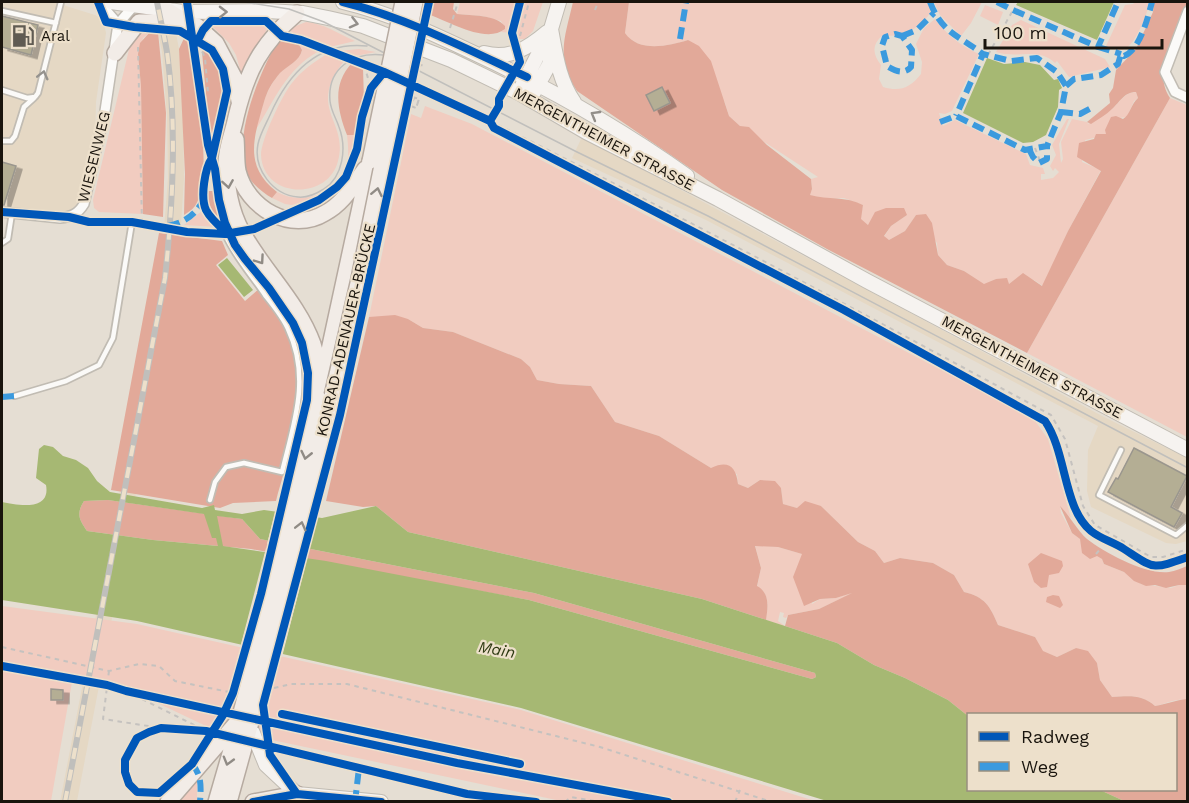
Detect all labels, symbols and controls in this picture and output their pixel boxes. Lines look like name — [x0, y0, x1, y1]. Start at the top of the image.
one-way arrow — [218, 6, 227, 18]
scale bar — [985, 12, 1162, 50]
one-way arrow — [349, 16, 359, 29]
text: 100 m — [994, 22, 1047, 43]
fuel station icon: Aral — [10, 23, 36, 49]
place label: Aral — [41, 27, 70, 45]
one-way arrow — [35, 70, 48, 80]
street label: MERGENTHEIMER STRASSE — [511, 84, 697, 194]
street label: WIESENWEG — [74, 110, 114, 204]
one-way arrow — [591, 111, 601, 123]
one-way arrow — [221, 178, 234, 188]
one-way arrow — [370, 187, 383, 197]
street label: KONRAD-ADENAUER-BRÜCKE — [313, 222, 379, 438]
one-way arrow — [253, 253, 264, 264]
street label: MERGENTHEIMER STRASSE — [939, 312, 1125, 422]
one-way arrow — [300, 450, 313, 460]
one-way arrow — [294, 521, 307, 531]
water label: Main — [477, 637, 517, 662]
legend — [967, 713, 1177, 791]
text: Radweg — [1021, 726, 1090, 747]
one-way arrow — [223, 755, 235, 766]
text: Weg — [1021, 756, 1058, 777]

